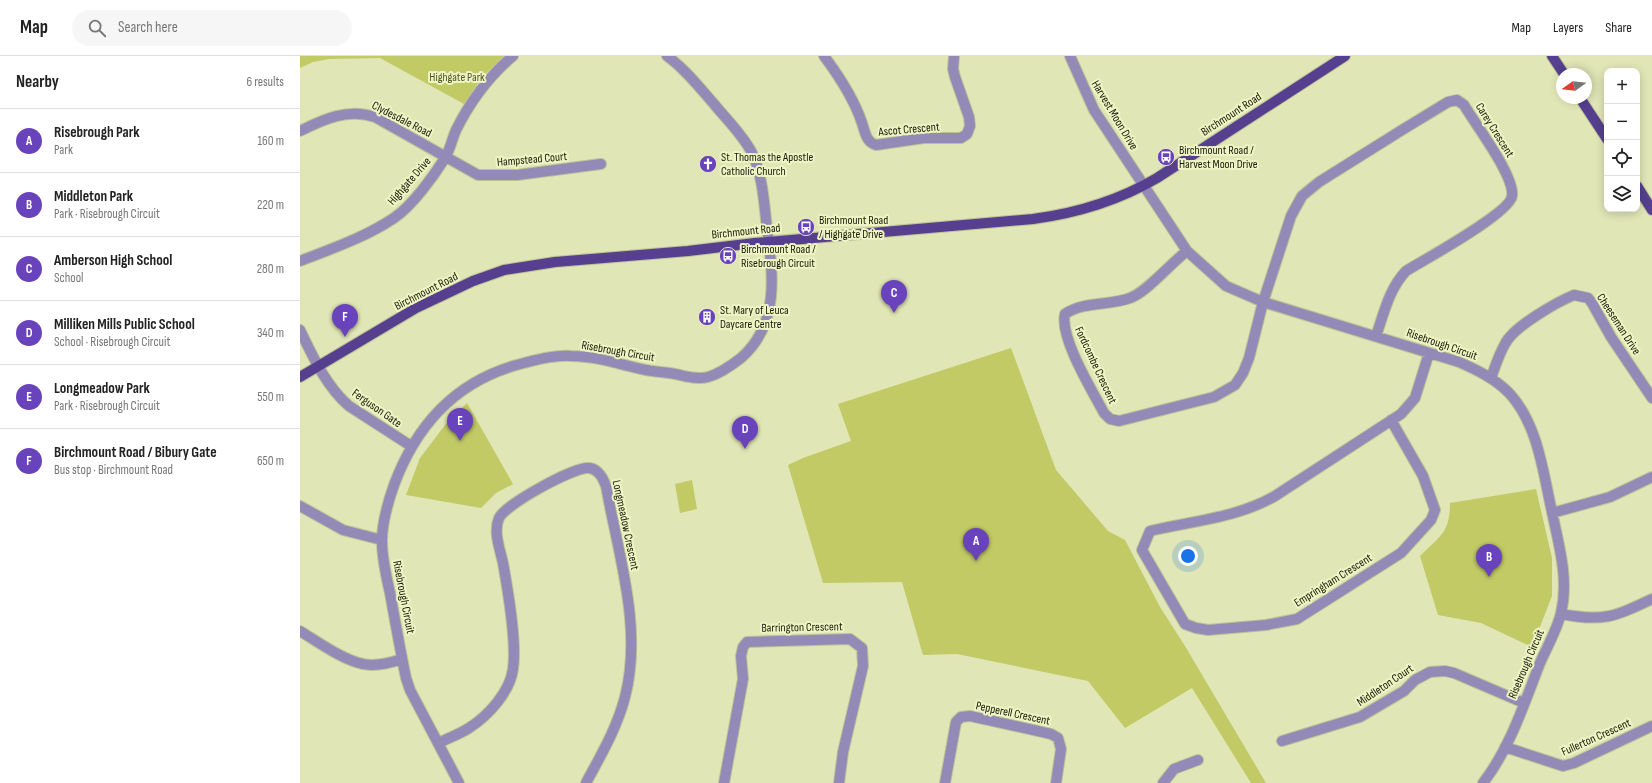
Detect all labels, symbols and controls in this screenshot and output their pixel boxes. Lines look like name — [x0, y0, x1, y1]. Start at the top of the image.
search box — [72, 10, 352, 46]
text: Map — [20, 16, 48, 39]
icon: search — [86, 17, 108, 39]
text: Search here — [118, 18, 178, 37]
text: Map — [1511, 19, 1531, 36]
text: Layers — [1553, 19, 1583, 36]
text: Share — [1605, 19, 1632, 36]
north arrow — [1556, 68, 1592, 104]
map controls — [1604, 68, 1640, 212]
button: + — [1604, 68, 1640, 104]
park label: Highgate Park — [429, 70, 485, 85]
text: Nearby — [16, 72, 59, 92]
text: 6 results — [246, 74, 284, 90]
street label: Harvest Moon Drive — [1088, 78, 1141, 153]
street label: Birchmount Road — [1198, 89, 1264, 140]
street label: Clydesdale Road — [369, 98, 434, 141]
street label: Carey Crescent — [1472, 100, 1517, 161]
button: − — [1604, 104, 1640, 140]
street label: Ascot Crescent — [877, 119, 941, 140]
text: Risebrough Park — [54, 123, 140, 142]
text: A — [26, 133, 32, 149]
text: 160 m — [258, 133, 284, 149]
button: locate — [1604, 140, 1640, 176]
text: Park — [54, 142, 73, 158]
place label: Birchmount Road / Harvest Moon Drive — [1179, 143, 1258, 172]
bus stop icon: Birchmount Road / Harvest Moon Drive — [1156, 147, 1176, 167]
street label: Hampstead Court — [496, 149, 568, 170]
place label: St. Thomas the Apostle Catholic Church — [721, 150, 814, 179]
street label: Highgate Drive — [384, 154, 434, 208]
church icon: St. Thomas the Apostle Catholic Church — [698, 154, 718, 174]
button: layers — [1604, 176, 1640, 212]
text: Middleton Park — [54, 187, 133, 206]
text: B — [26, 197, 32, 213]
text: 220 m — [257, 197, 284, 213]
text: Park · Risebrough Circuit — [54, 206, 160, 222]
place label: Birchmount Road / Highgate Drive — [819, 213, 888, 242]
bus stop icon: Birchmount Road / Highgate Drive — [796, 217, 816, 237]
street label: Birchmount Road — [711, 220, 781, 243]
place label: Birchmount Road / Risebrough Circuit — [741, 242, 816, 271]
bus stop icon: Birchmount Road / Risebrough Circuit — [718, 246, 738, 266]
text: Amberson High School — [54, 251, 172, 270]
text: C — [26, 261, 32, 277]
text: 280 m — [257, 261, 284, 277]
street label: Birchmount Road — [392, 269, 460, 314]
text: School — [54, 270, 84, 286]
pin: C — [881, 280, 907, 313]
street label: Cheeseman Drive — [1593, 291, 1644, 358]
place label: St. Mary of Leuca Daycare Centre — [720, 303, 789, 332]
pin: F — [332, 304, 358, 337]
building icon: St. Mary of Leuca Daycare Centre — [697, 307, 717, 327]
text: Milliken Mills Public School — [54, 315, 195, 334]
street label: Fordcombe Crescent — [1071, 324, 1120, 406]
text: D — [26, 325, 32, 341]
text: 340 m — [257, 325, 284, 341]
street label: Risebrough Circuit — [1404, 325, 1480, 364]
text: School · Risebrough Circuit — [54, 334, 170, 350]
street label: Risebrough Circuit — [580, 338, 656, 365]
text: Longmeadow Park — [54, 379, 150, 398]
street label: Ferguson Gate — [349, 386, 405, 431]
text: E — [26, 389, 32, 405]
text: 550 m — [257, 389, 284, 405]
text: Park · Risebrough Circuit — [54, 398, 160, 414]
pin: E — [447, 408, 473, 441]
pin: D — [732, 416, 758, 449]
text: Birchmount Road / Bibury Gate — [54, 443, 217, 462]
text: F — [26, 453, 32, 469]
text: 650 m — [257, 453, 284, 469]
text: Bus stop · Birchmount Road — [54, 462, 173, 478]
street label: Longmeadow Crescent — [609, 479, 642, 572]
pin: A — [963, 528, 989, 561]
pin: B — [1476, 544, 1502, 577]
your location — [1178, 546, 1198, 566]
street label: Empringham Crescent — [1291, 550, 1375, 610]
street label: Risebrough Circuit — [389, 559, 418, 635]
street label: Barrington Crescent — [761, 619, 843, 636]
street label: Risebrough Circuit — [1505, 627, 1548, 701]
street label: Middleton Court — [1354, 661, 1417, 710]
street label: Pepperell Crescent — [974, 698, 1052, 729]
street label: Fullerton Crescent — [1559, 715, 1634, 759]

